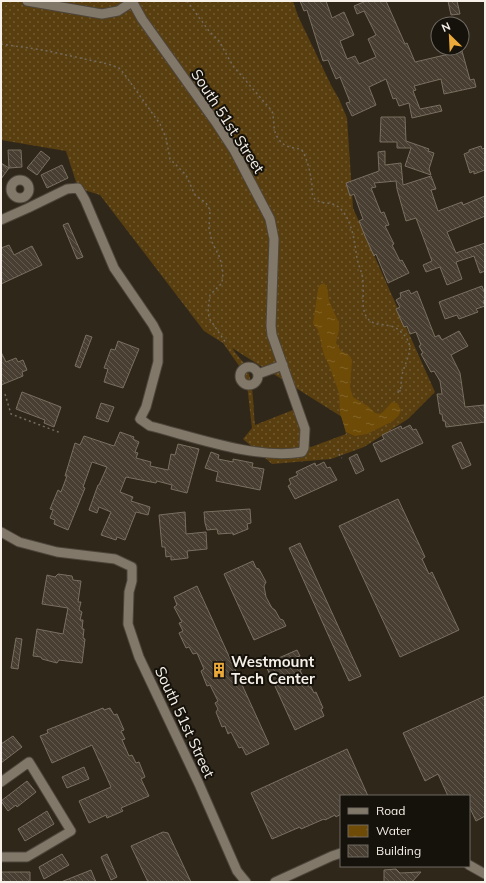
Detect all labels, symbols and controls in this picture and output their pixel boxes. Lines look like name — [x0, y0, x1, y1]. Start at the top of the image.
north arrow — [430, 16, 470, 56]
text: N — [439, 19, 453, 35]
street label: South 51st Street — [187, 65, 269, 177]
place label: Westmount Tech Center — [231, 652, 315, 688]
building icon: Westmount Tech Center — [210, 661, 228, 679]
street label: South 51st Street — [151, 663, 219, 781]
legend — [340, 795, 470, 867]
text: Road — [376, 803, 405, 818]
text: Water — [376, 823, 412, 838]
text: Building — [376, 843, 421, 858]

